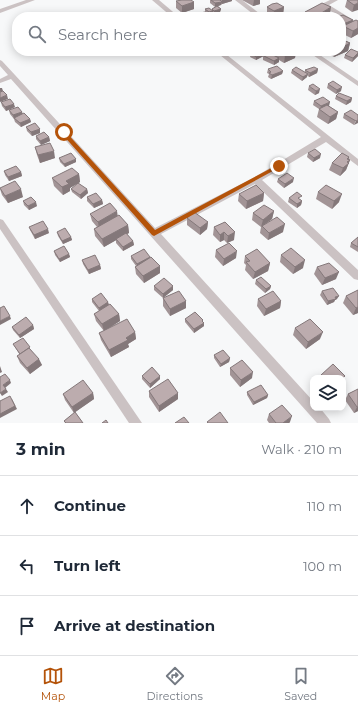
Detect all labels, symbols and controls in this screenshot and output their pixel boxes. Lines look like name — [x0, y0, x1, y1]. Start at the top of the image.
search box — [12, 12, 346, 56]
icon: search — [26, 23, 48, 45]
text: Search here — [58, 25, 147, 44]
route start — [55, 123, 73, 141]
route end — [270, 157, 288, 175]
map controls — [310, 375, 346, 411]
button: layers — [310, 375, 346, 411]
text: 3 min — [16, 439, 66, 459]
text: Walk · 210 m — [261, 441, 342, 457]
icon: ahead — [16, 495, 38, 517]
text: Continue — [54, 496, 126, 515]
text: 110 m — [307, 498, 342, 514]
icon: left — [16, 555, 38, 577]
text: Turn left — [54, 556, 121, 575]
text: 100 m — [303, 558, 342, 574]
icon: arrive — [16, 615, 38, 637]
text: Arrive at destination — [54, 616, 215, 635]
tab: Map — [41, 665, 65, 703]
tab: Directions — [147, 665, 203, 703]
tab: Saved — [284, 665, 317, 703]

